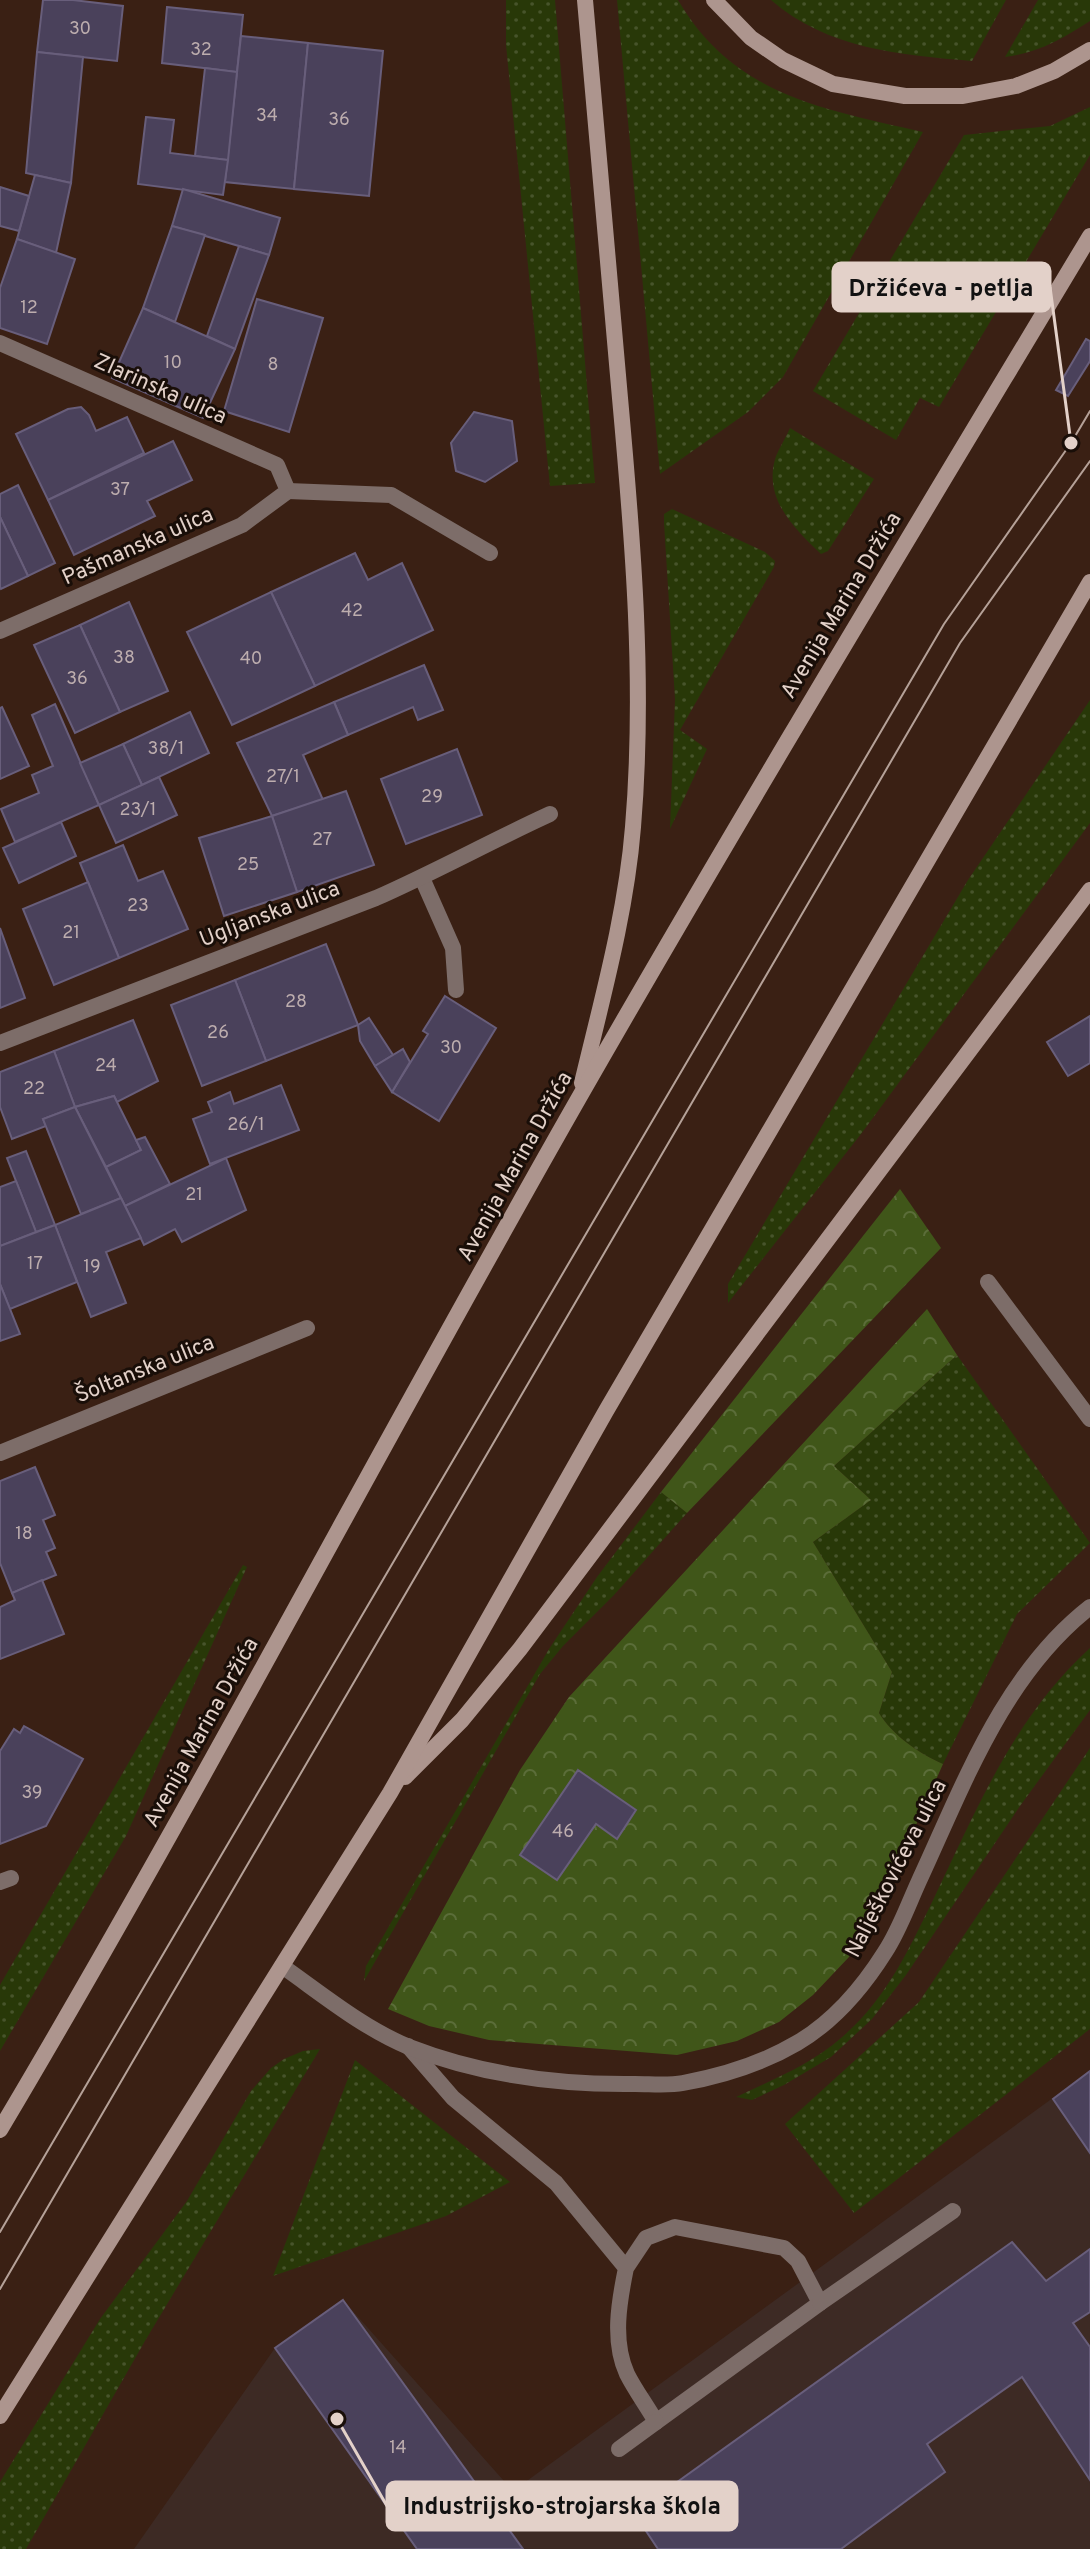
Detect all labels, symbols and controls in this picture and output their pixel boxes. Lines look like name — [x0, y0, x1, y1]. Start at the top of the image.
house number: 30 — [69, 18, 91, 41]
house number: 32 — [190, 39, 212, 62]
house number: 34 — [256, 105, 278, 128]
house number: 36 — [328, 109, 350, 132]
callout: Držićeva - petlja — [833, 263, 1050, 311]
text: Držićeva - petlja — [849, 275, 1033, 305]
house number: 12 — [20, 297, 38, 320]
street label: Zlarinska ulica — [89, 349, 231, 431]
house number: 10 — [164, 352, 182, 375]
house number: 8 — [268, 354, 279, 377]
house number: 37 — [110, 479, 130, 502]
street label: Pašmanska ulica — [58, 502, 218, 592]
street label: Avenija Marina Držića — [776, 508, 908, 704]
house number: 42 — [341, 600, 363, 623]
house number: 38 — [113, 647, 135, 670]
house number: 40 — [240, 648, 262, 671]
house number: 36 — [66, 668, 88, 691]
house number: 38/1 — [148, 738, 184, 761]
house number: 27/1 — [266, 766, 300, 789]
house number: 29 — [421, 786, 443, 809]
house number: 23/1 — [120, 799, 156, 822]
house number: 27 — [312, 829, 332, 852]
house number: 25 — [237, 854, 259, 877]
street label: Ugljanska ulica — [196, 876, 344, 954]
house number: 23 — [127, 895, 149, 918]
house number: 21 — [62, 922, 80, 945]
house number: 28 — [285, 991, 307, 1014]
house number: 26 — [207, 1022, 229, 1045]
house number: 30 — [440, 1037, 462, 1060]
house number: 24 — [95, 1055, 117, 1078]
street label: Avenija Marina Držića — [453, 1067, 579, 1267]
house number: 22 — [23, 1078, 45, 1101]
house number: 26/1 — [227, 1114, 265, 1137]
house number: 21 — [185, 1184, 203, 1207]
house number: 17 — [27, 1253, 43, 1276]
house number: 19 — [83, 1256, 101, 1279]
street label: Šoltanska ulica — [70, 1327, 218, 1410]
house number: 18 — [15, 1523, 33, 1546]
street label: Avenija Marina Držića — [139, 1633, 265, 1833]
street label: Nalješkovićeva ulica — [840, 1775, 954, 1963]
house number: 39 — [21, 1782, 43, 1805]
house number: 46 — [552, 1821, 574, 1844]
house number: 14 — [389, 2437, 407, 2460]
callout: Industrijsko-strojarska škola — [387, 2482, 737, 2530]
text: Industrijsko-strojarska škola — [403, 2493, 721, 2523]

